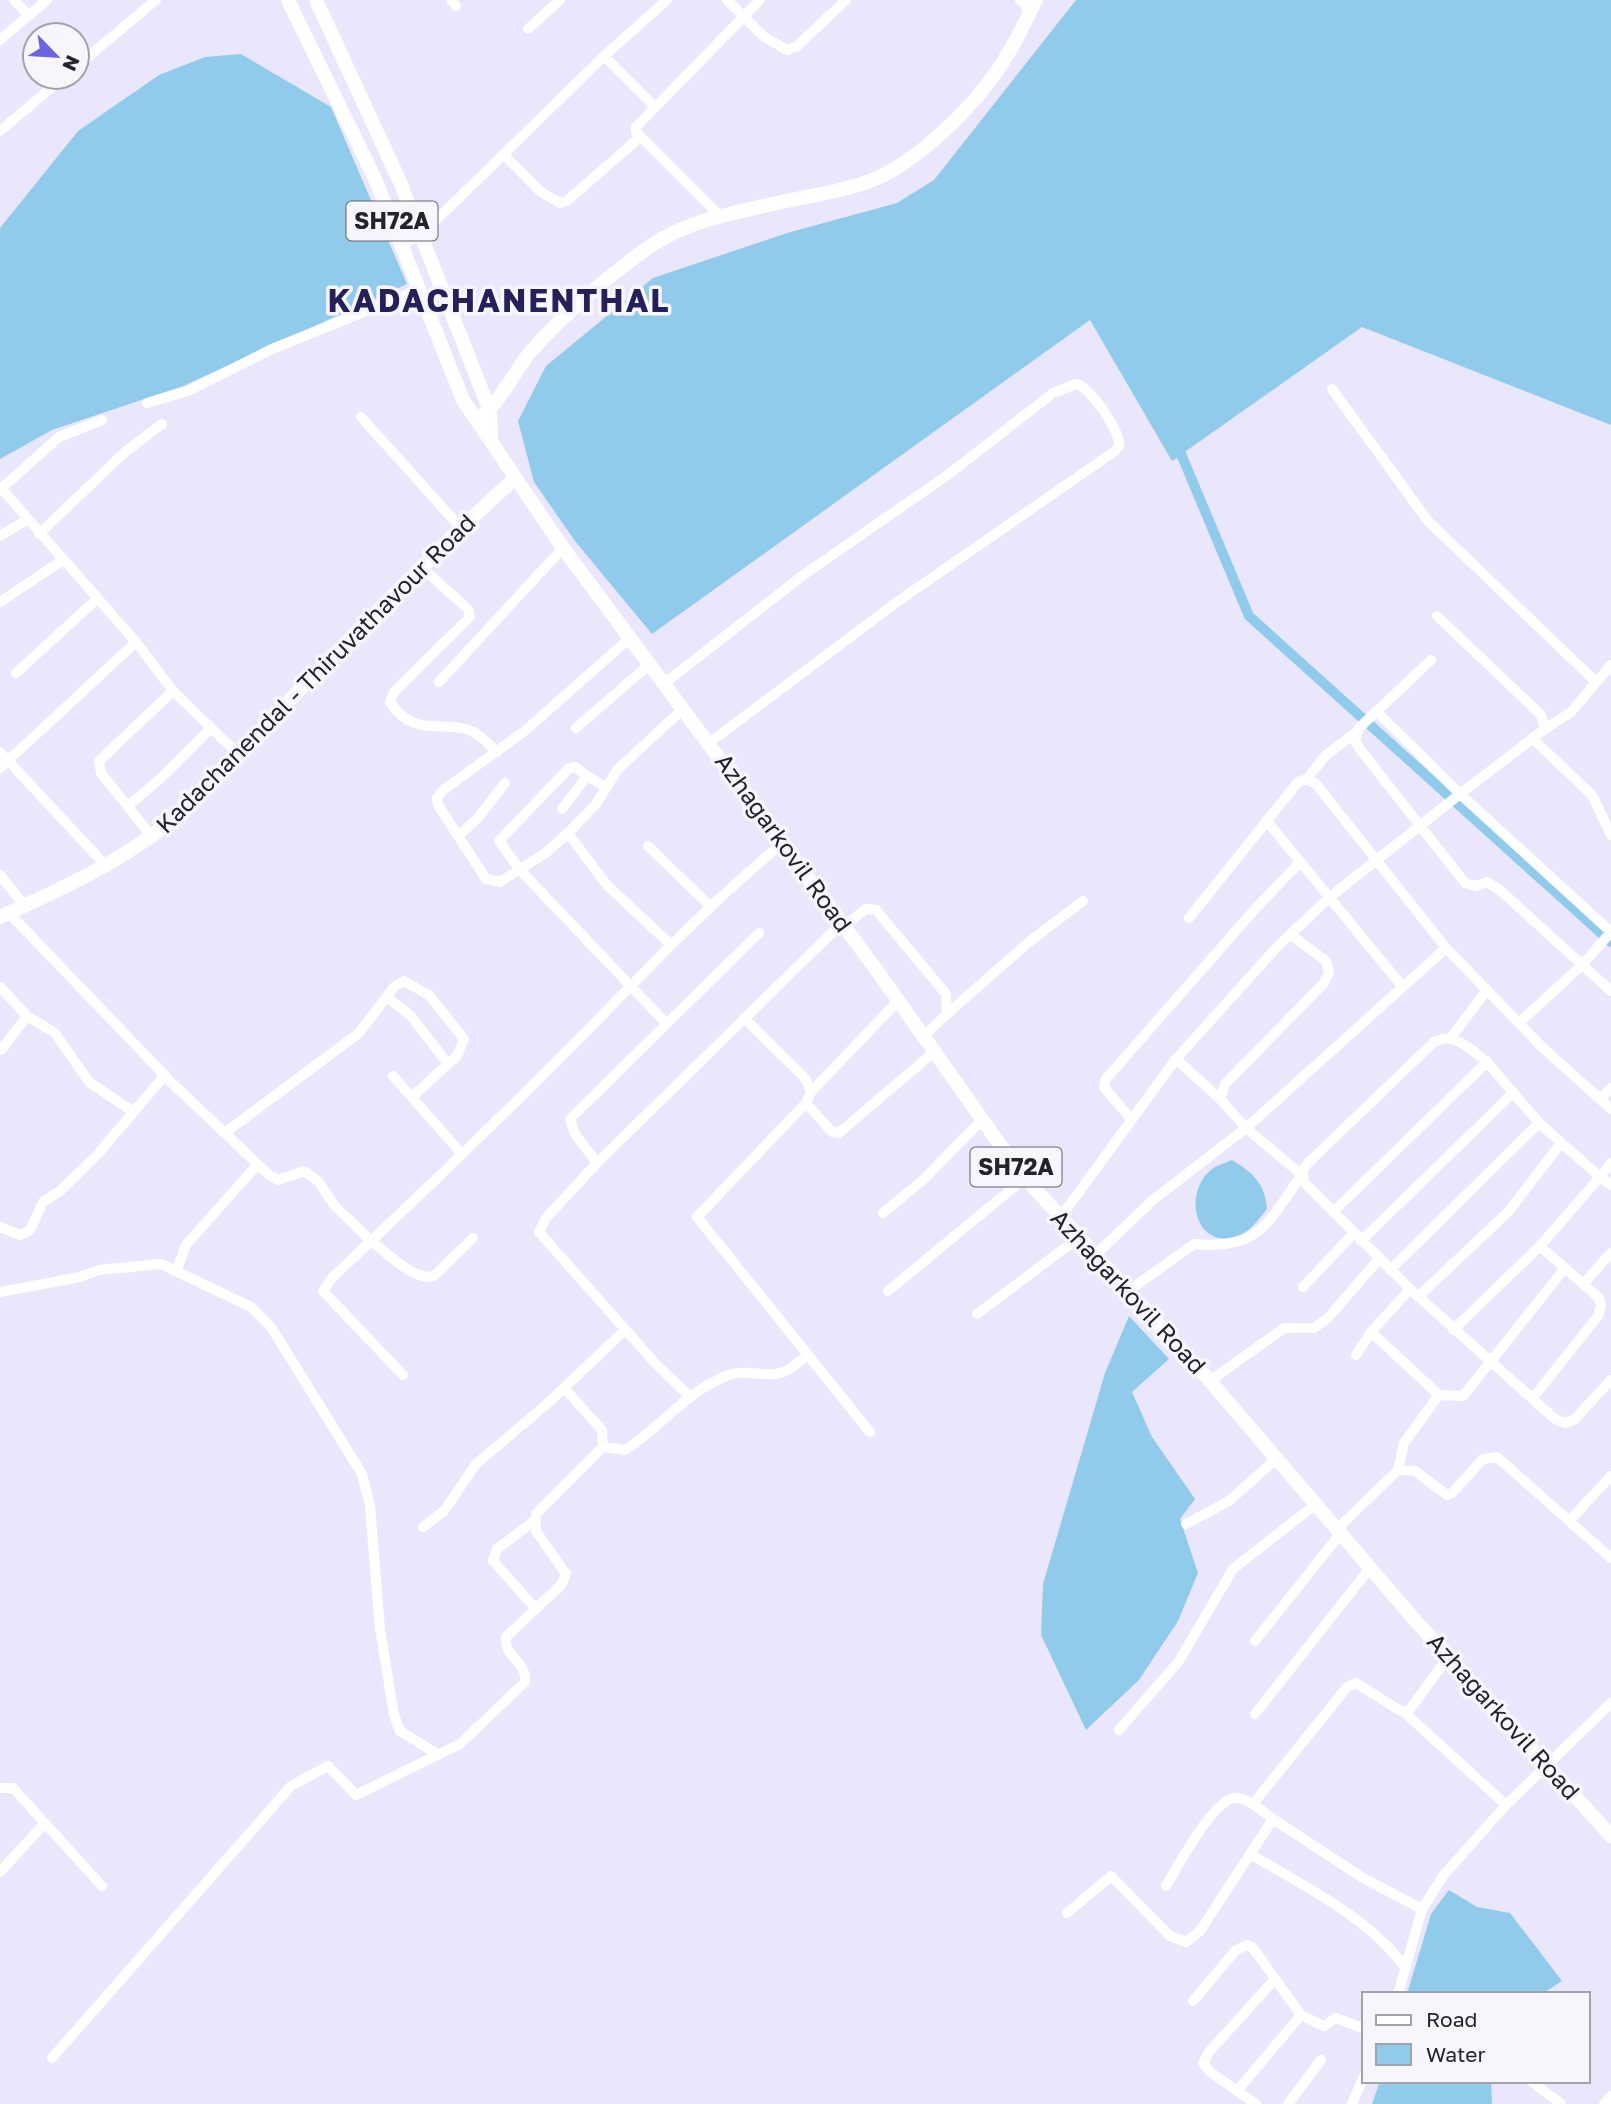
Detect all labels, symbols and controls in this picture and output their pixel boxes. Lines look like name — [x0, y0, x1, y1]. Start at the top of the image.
north arrow — [21, 21, 91, 91]
text: N — [58, 52, 85, 75]
road number: SH72A — [346, 202, 438, 241]
district label: KADACHANENTHAL — [327, 281, 671, 319]
street label: Kadachanendal - Thiruvathavour Road — [149, 507, 481, 839]
street label: Azhagarkovil Road — [710, 747, 859, 937]
road number: SH72A — [970, 1148, 1062, 1186]
street label: Azhagarkovil Road — [1046, 1203, 1213, 1379]
street label: Azhagarkovil Road — [1422, 1627, 1586, 1805]
legend — [1362, 1992, 1590, 2083]
text: Road — [1426, 2006, 1477, 2032]
text: Water — [1426, 2041, 1486, 2067]

